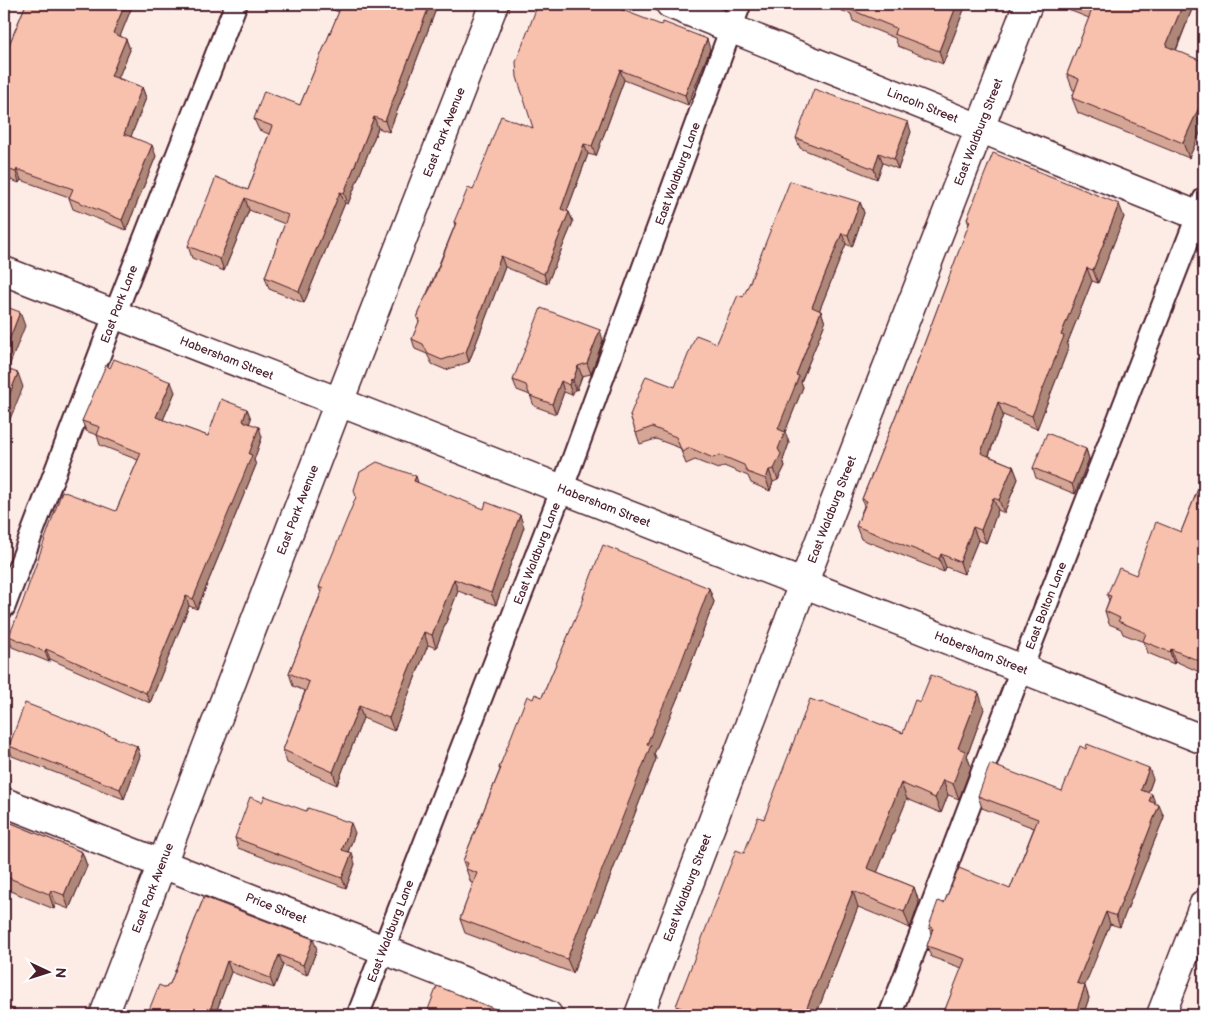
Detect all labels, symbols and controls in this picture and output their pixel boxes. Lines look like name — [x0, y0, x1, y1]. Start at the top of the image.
street label: East Waldburg Street — [951, 76, 1007, 188]
street label: East Park Avenue — [420, 85, 469, 180]
street label: Lincoln Street — [885, 85, 960, 127]
street label: East Waldburg Lane — [652, 120, 704, 227]
street label: East Park Lane — [98, 263, 141, 345]
street label: Habersham Street — [178, 333, 276, 384]
street label: East Waldburg Street — [805, 454, 860, 566]
street label: East Park Avenue — [274, 463, 322, 557]
street label: Habersham Street — [555, 481, 653, 531]
street label: East Waldburg Lane — [511, 500, 564, 607]
street label: East Bolton Lane — [1023, 560, 1070, 652]
street label: Habersham Street — [932, 628, 1030, 678]
street label: East Waldburg Street — [661, 832, 715, 944]
street label: East Park Avenue — [129, 841, 177, 935]
street label: East Waldburg Lane — [364, 878, 418, 985]
street label: Price Street — [243, 890, 309, 927]
north arrow — [22, 946, 72, 996]
text: N — [52, 967, 69, 979]

